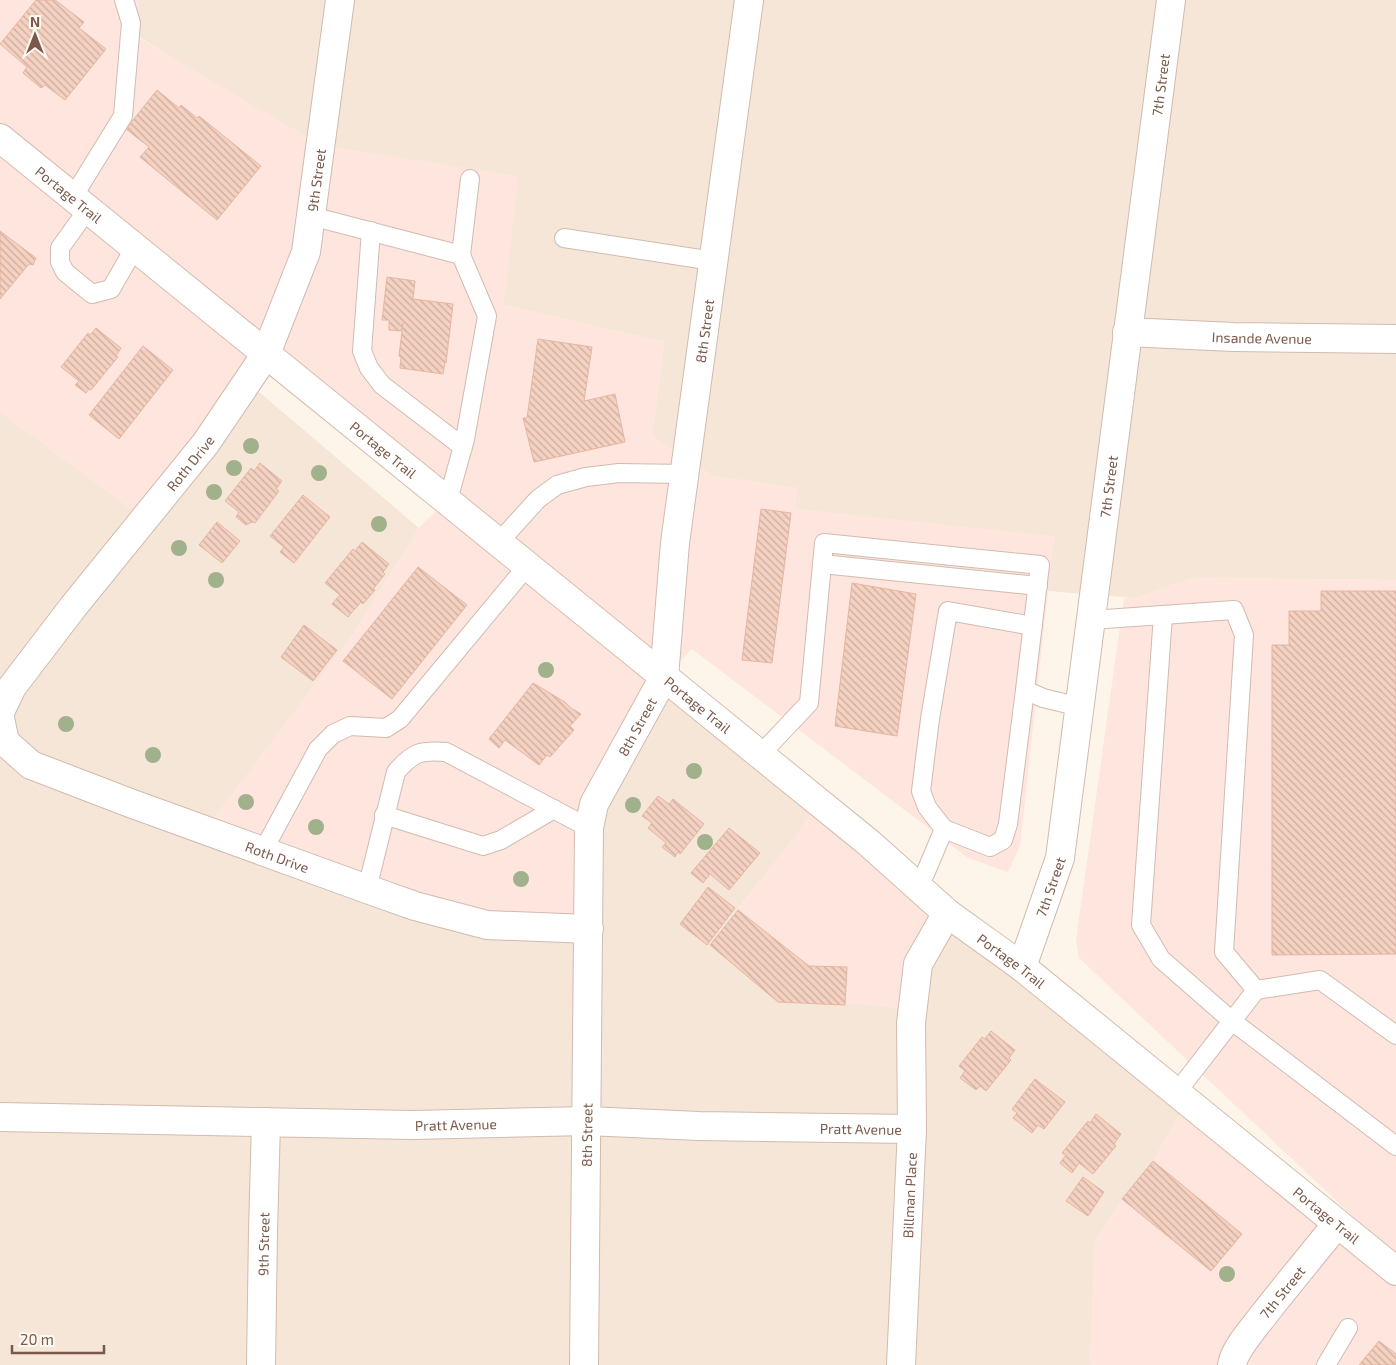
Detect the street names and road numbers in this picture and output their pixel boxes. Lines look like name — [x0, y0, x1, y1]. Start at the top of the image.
street label: 7th Street — [1148, 53, 1172, 117]
street label: 9th Street — [303, 147, 328, 213]
street label: Portage Trail — [32, 162, 106, 227]
street label: 8th Street — [691, 298, 717, 364]
street label: Insande Avenue — [1211, 328, 1312, 346]
street label: Portage Trail — [347, 417, 421, 482]
street label: Roth Drive — [162, 432, 217, 494]
street label: 7th Street — [1096, 454, 1121, 519]
street label: Portage Trail — [661, 672, 735, 737]
street label: 8th Street — [614, 694, 660, 759]
street label: Roth Drive — [243, 837, 311, 876]
street label: 7th Street — [1032, 854, 1068, 919]
street label: Portage Trail — [974, 929, 1050, 992]
street label: 8th Street — [577, 1103, 595, 1167]
street label: Pratt Avenue — [415, 1115, 497, 1133]
street label: Pratt Avenue — [820, 1119, 902, 1137]
street label: Billman Place — [898, 1152, 919, 1239]
street label: Portage Trail — [1290, 1183, 1364, 1247]
street label: 9th Street — [254, 1212, 272, 1276]
street label: 7th Street — [1256, 1262, 1308, 1322]

